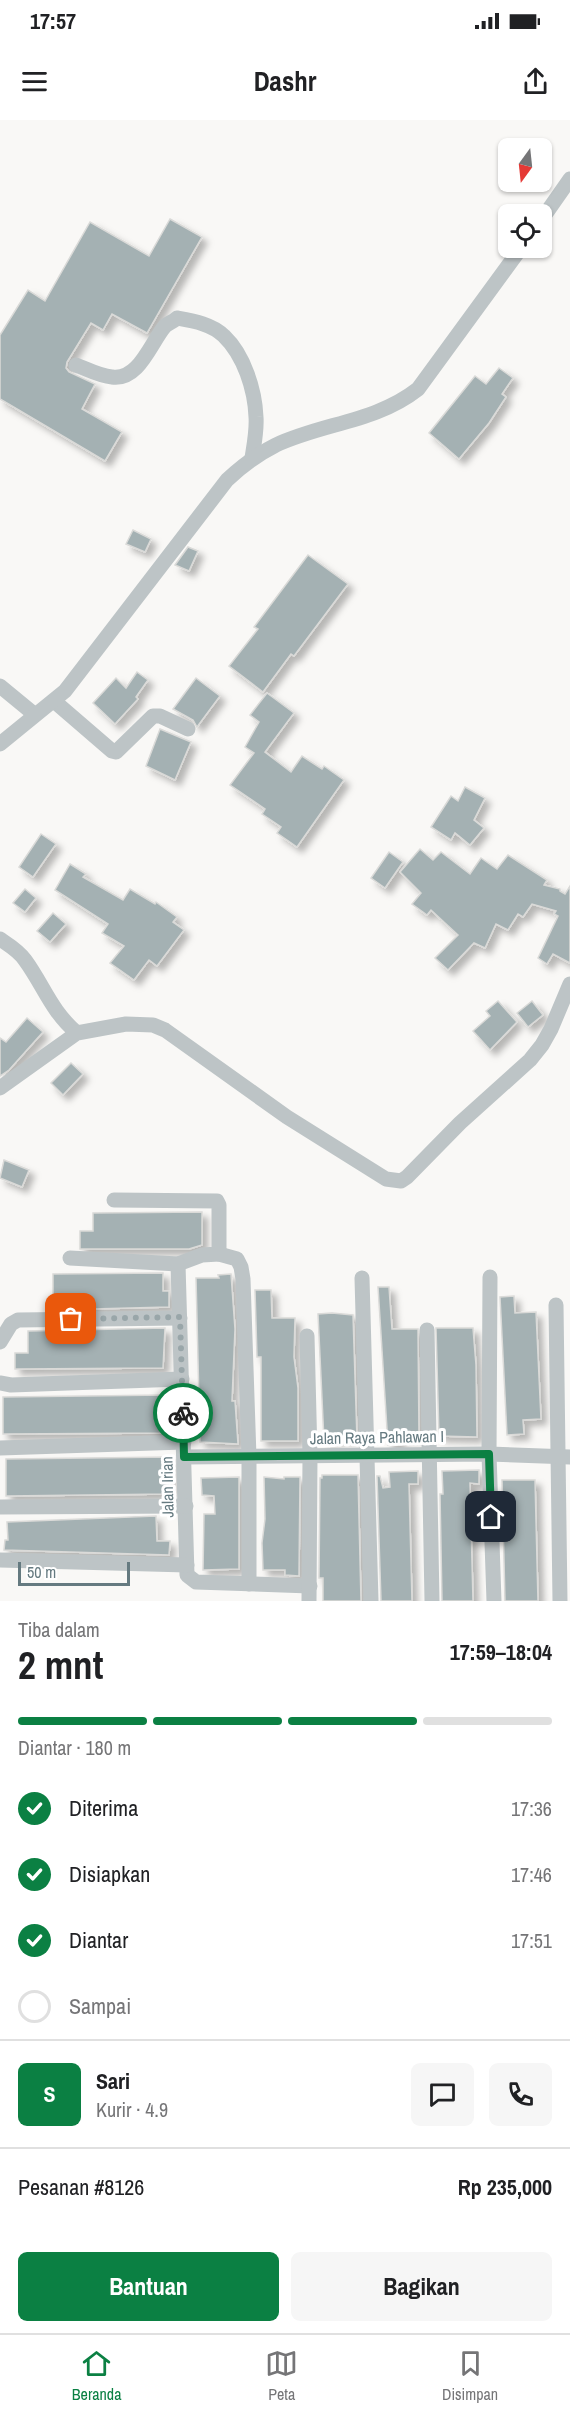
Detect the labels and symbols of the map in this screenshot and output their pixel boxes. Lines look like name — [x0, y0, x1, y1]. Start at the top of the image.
north arrow — [498, 138, 552, 192]
pin — [45, 1293, 96, 1344]
courier — [153, 1383, 213, 1443]
street label: Jalan Raya Pahlawan I — [310, 1425, 444, 1449]
street label: Jalan Irian — [155, 1456, 179, 1518]
pin — [465, 1491, 516, 1542]
scale bar — [18, 1559, 130, 1586]

